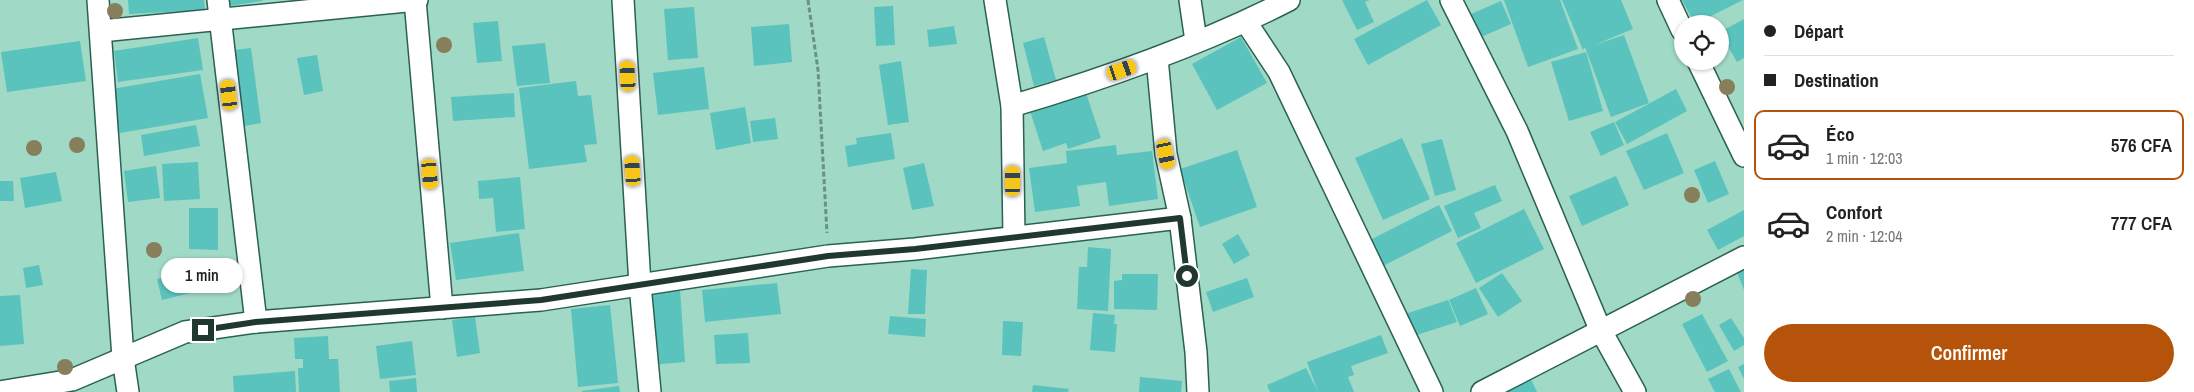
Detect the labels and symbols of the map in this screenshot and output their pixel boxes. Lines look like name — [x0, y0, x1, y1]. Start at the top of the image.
car — [1105, 58, 1138, 82]
car — [619, 61, 636, 91]
car — [219, 79, 238, 111]
car — [1155, 138, 1176, 170]
car — [624, 156, 641, 186]
car — [421, 158, 438, 190]
car — [1005, 166, 1020, 196]
callout: 1 min — [162, 258, 244, 292]
route start — [1176, 265, 1198, 287]
route end — [192, 319, 214, 341]

